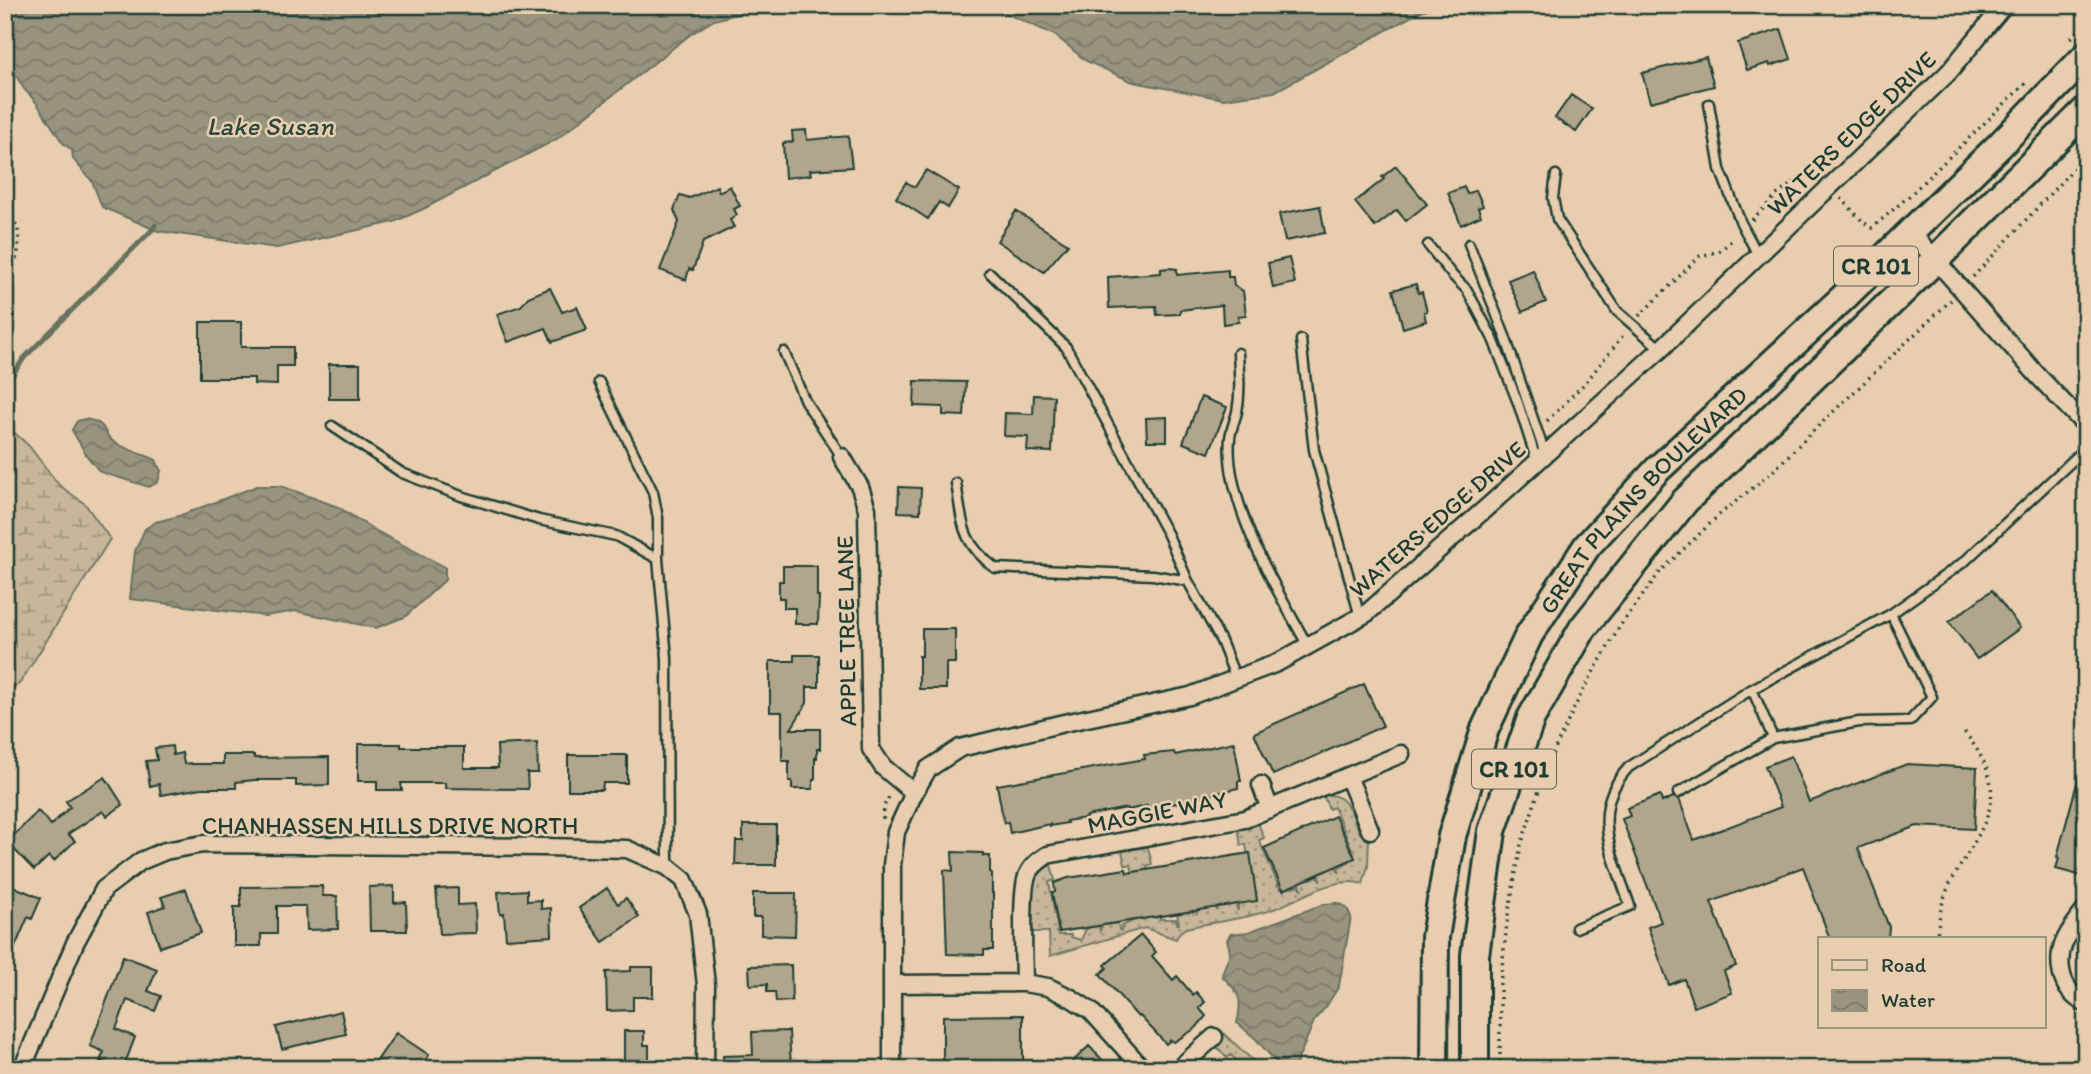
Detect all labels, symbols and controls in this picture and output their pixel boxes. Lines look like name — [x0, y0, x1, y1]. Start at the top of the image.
street label: WATERS EDGE DRIVE — [1760, 45, 1942, 221]
water label: Lake Susan — [206, 110, 334, 142]
road number: CR 101 — [1834, 246, 1918, 286]
street label: GREAT PLAINS BOULEVARD — [1532, 380, 1753, 619]
street label: WATERS EDGE DRIVE — [1343, 434, 1531, 604]
street label: APPLE TREE LANE — [830, 535, 862, 727]
road number: CR 101 — [1472, 750, 1556, 789]
street label: MAGGIE WAY — [1085, 784, 1230, 840]
street label: CHANHASSEN HILLS DRIVE NORTH — [202, 811, 578, 840]
legend — [1818, 937, 2046, 1028]
text: Road — [1881, 952, 1927, 977]
text: Water — [1881, 987, 1935, 1012]

